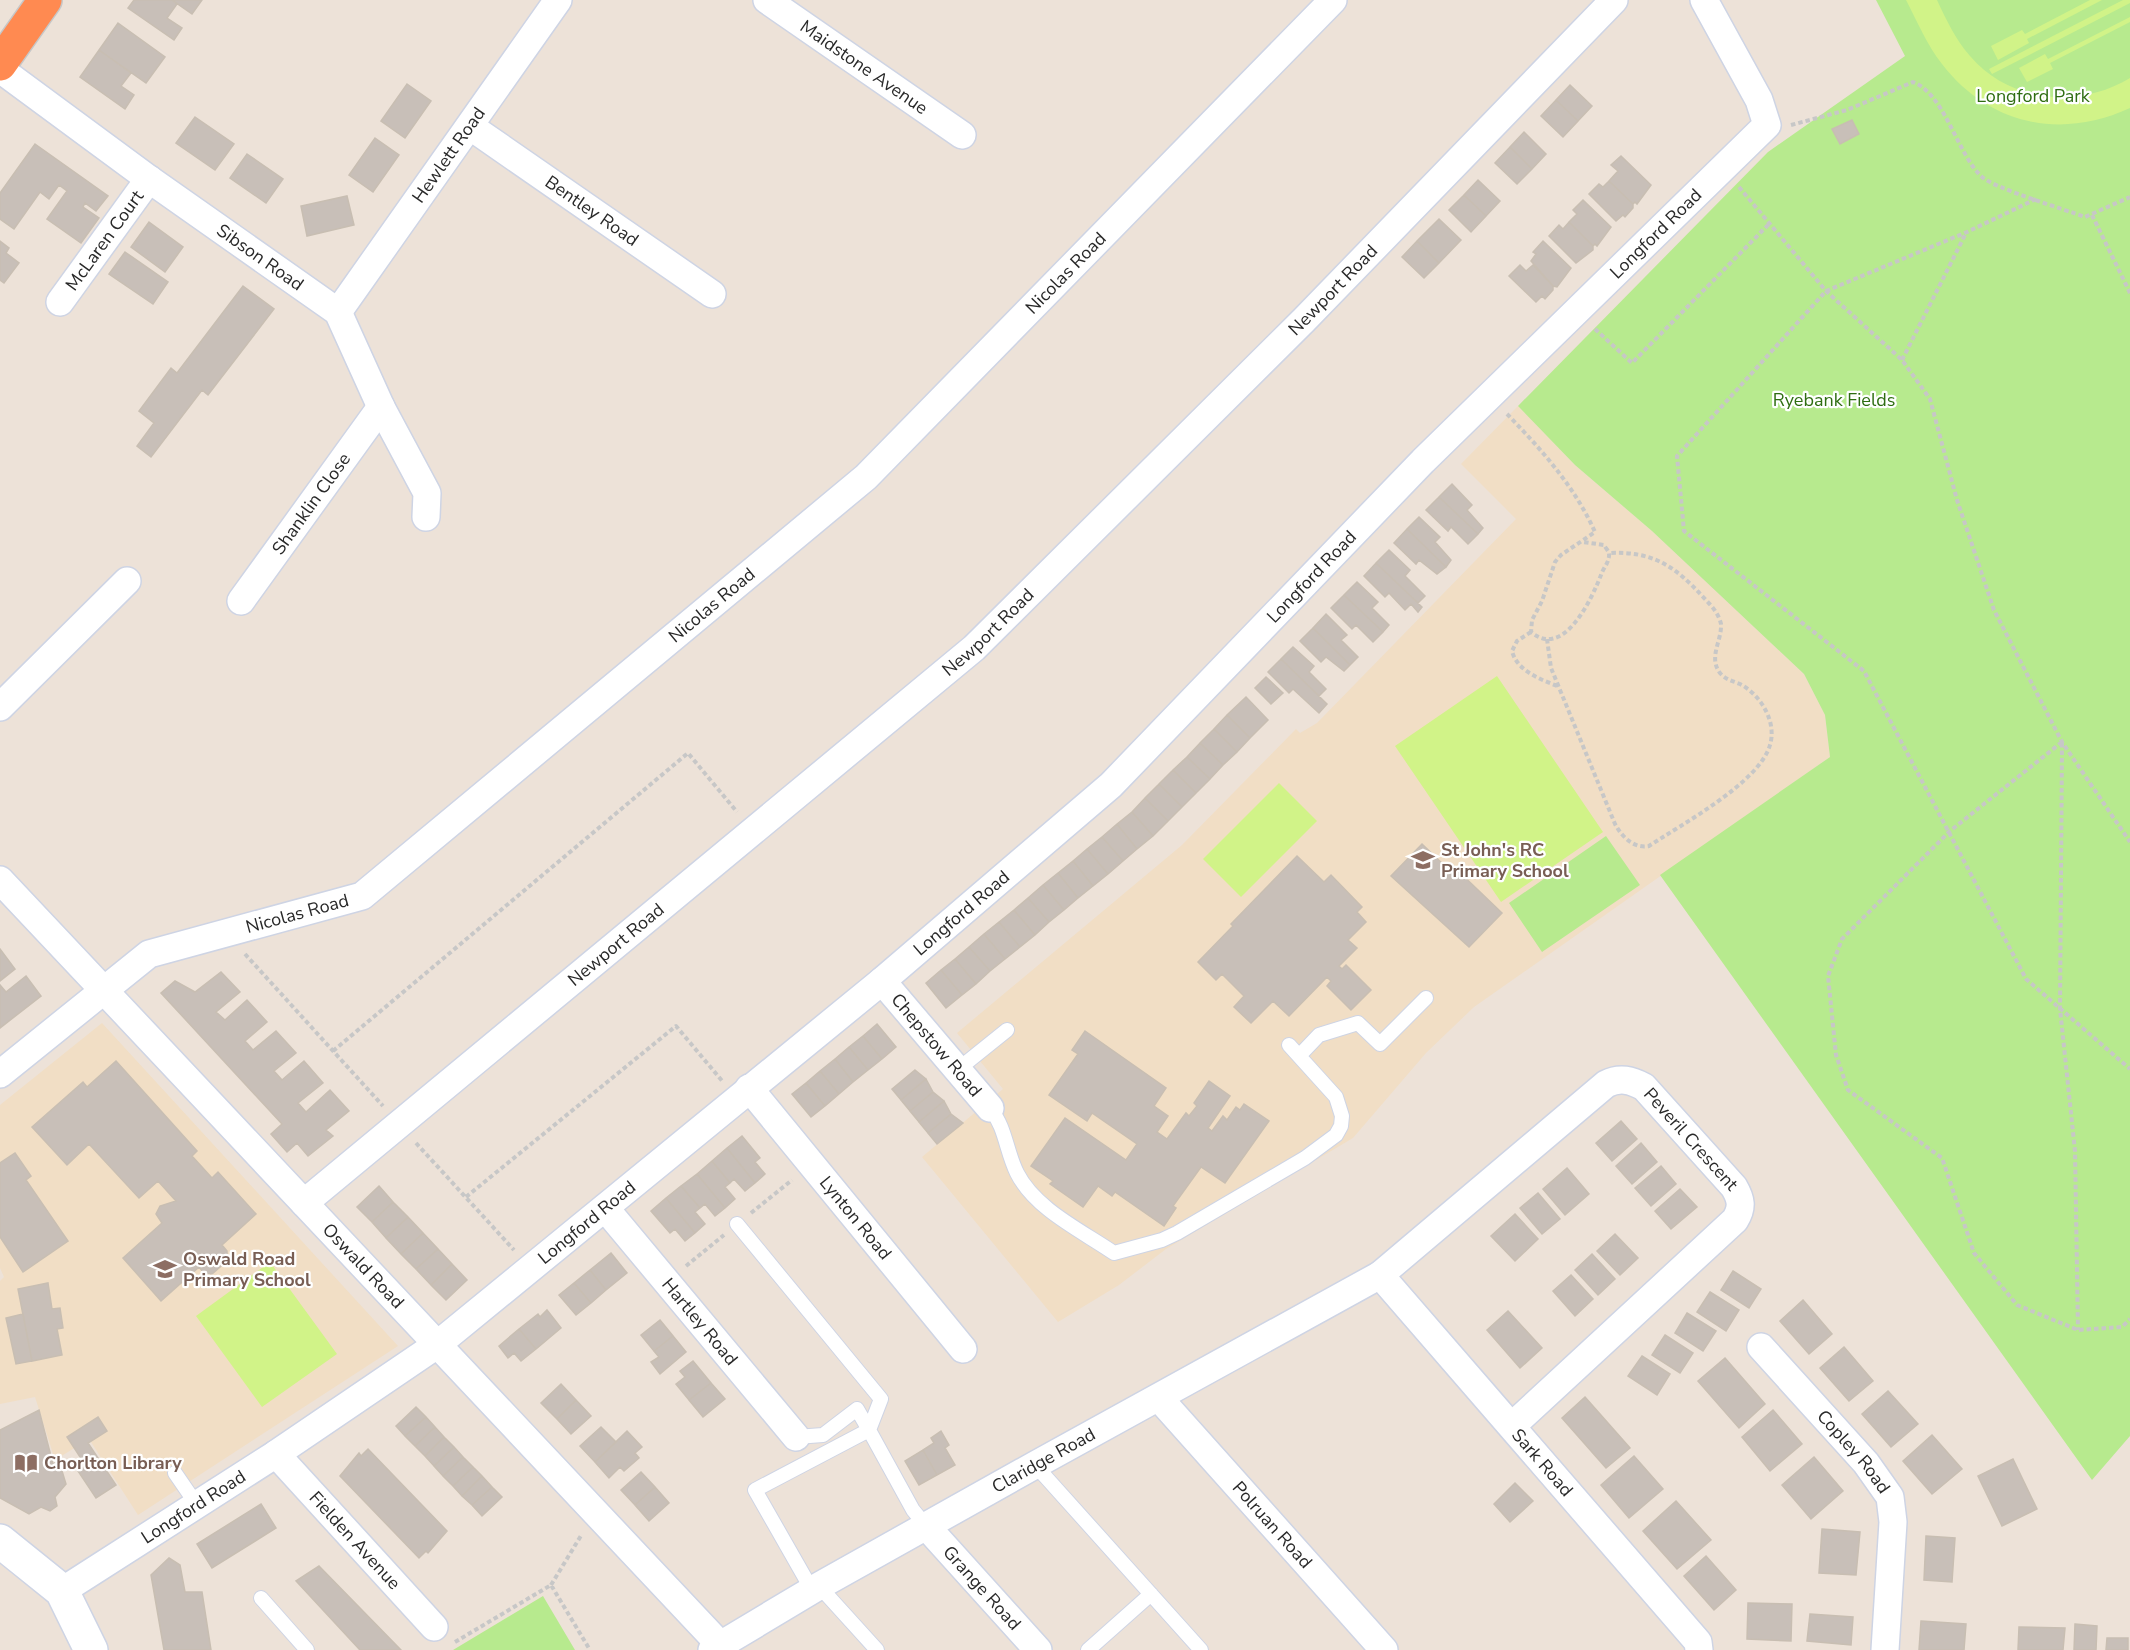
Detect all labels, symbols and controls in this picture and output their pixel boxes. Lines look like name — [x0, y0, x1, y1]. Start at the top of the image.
street label: Maidstone Avenue — [795, 15, 933, 120]
park label: Longford Park — [1976, 84, 2091, 108]
street label: Hewlett Road — [407, 102, 491, 208]
street label: Bentley Road — [540, 170, 643, 252]
street label: Longford Road — [1605, 183, 1707, 284]
street label: McLaren Court — [60, 185, 149, 296]
street label: Sibson Road — [212, 218, 308, 296]
street label: Nicolas Road — [1020, 227, 1111, 319]
street label: Newport Road — [1283, 239, 1383, 341]
park label: Ryebank Fields — [1773, 388, 1895, 412]
street label: Shanklin Close — [266, 448, 356, 559]
street label: Longford Road — [1261, 525, 1362, 628]
street label: Nicolas Road — [663, 562, 760, 648]
street label: Newport Road — [937, 583, 1039, 682]
place label: St John's RC Primary School — [1441, 838, 1569, 883]
school or university icon: St John's RC Primary School — [1410, 847, 1436, 873]
street label: Longford Road — [908, 865, 1015, 961]
street label: Nicolas Road — [243, 888, 351, 939]
street label: Newport Road — [563, 898, 669, 992]
street label: Chepstow Road — [886, 988, 987, 1102]
street label: Peveril Crescent — [1638, 1082, 1744, 1196]
street label: Lynton Road — [814, 1171, 897, 1265]
street label: Longford Road — [533, 1175, 641, 1270]
street label: Oswald Road — [317, 1218, 409, 1314]
place label: Oswald Road Primary School — [183, 1247, 311, 1292]
school or university icon: Oswald Road Primary School — [152, 1256, 178, 1282]
street label: Hartley Road — [656, 1273, 743, 1370]
street label: Copley Road — [1812, 1405, 1896, 1498]
street label: Claridge Road — [988, 1422, 1100, 1499]
street label: Sark Road — [1506, 1423, 1579, 1502]
library icon: Chorlton Library — [13, 1450, 39, 1476]
place label: Chorlton Library — [44, 1451, 182, 1475]
street label: Longford Road — [137, 1465, 250, 1549]
street label: Polruan Road — [1227, 1476, 1318, 1574]
street label: Fielden Avenue — [304, 1486, 406, 1595]
street label: Grange Road — [938, 1541, 1026, 1635]

